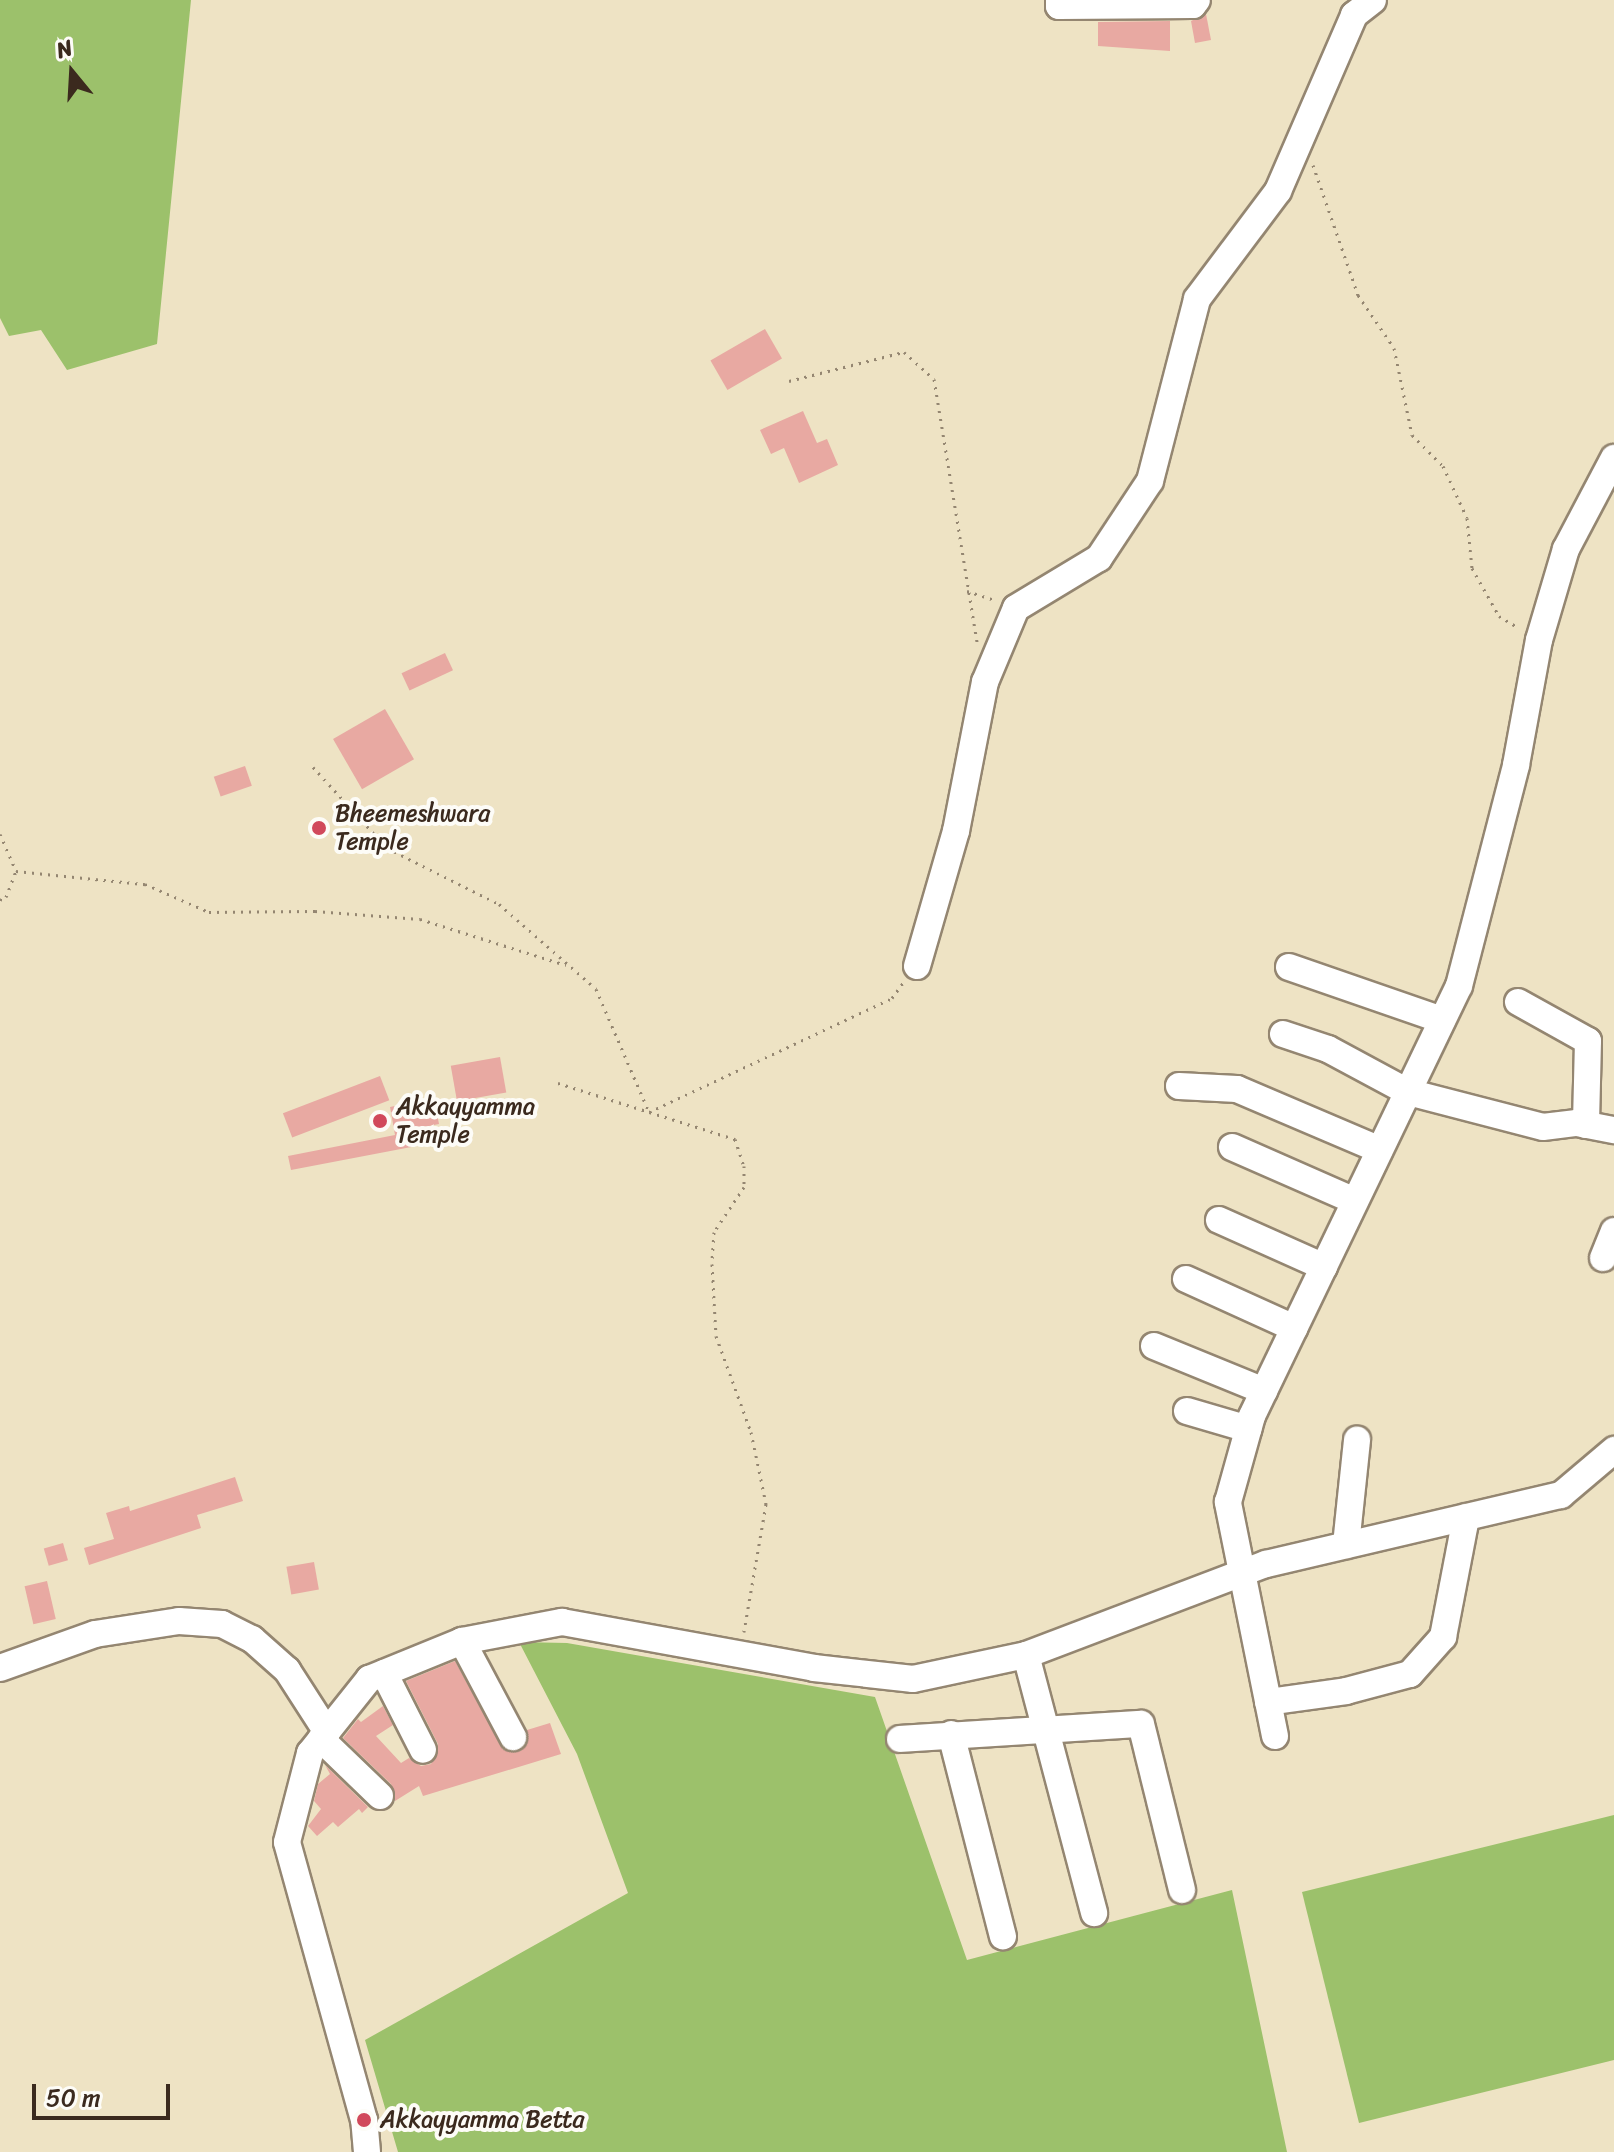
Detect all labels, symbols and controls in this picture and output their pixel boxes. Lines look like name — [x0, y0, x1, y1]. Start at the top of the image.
text: N — [51, 28, 78, 70]
north arrow — [32, 32, 112, 112]
place label: Bheemeshwara Temple — [335, 800, 490, 856]
marker: Bheemeshwara Temple — [310, 819, 328, 837]
place label: Akkayyamma Temple — [396, 1093, 535, 1149]
marker: Akkayyamma Temple — [371, 1112, 389, 1130]
scale bar — [36, 2068, 174, 2118]
text: 50 m — [46, 2077, 101, 2119]
place label: Akkayyamma Betta — [380, 2106, 585, 2134]
marker: Akkayyamma Betta — [355, 2111, 373, 2129]

